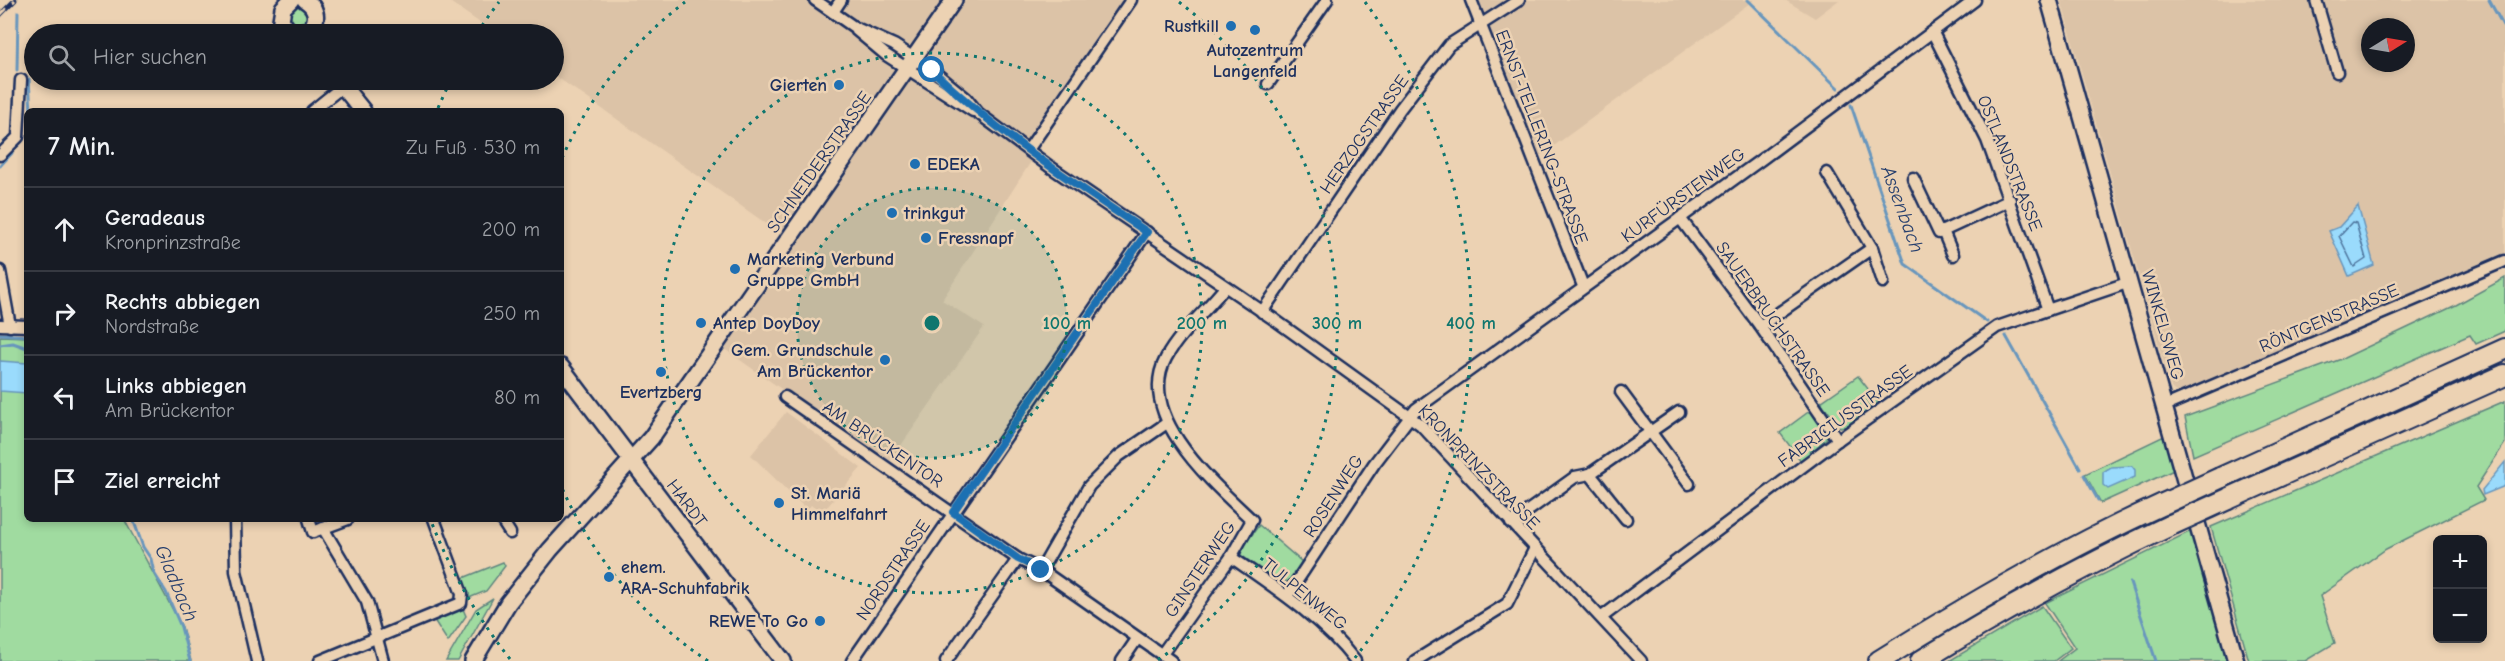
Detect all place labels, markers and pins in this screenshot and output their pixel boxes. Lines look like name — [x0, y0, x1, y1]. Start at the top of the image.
place label: Rustkill — [1164, 16, 1219, 37]
marker: Rustkill — [1224, 19, 1238, 33]
marker: Autozentrum Langenfeld — [1248, 23, 1262, 37]
place label: Autozentrum Langenfeld — [1207, 40, 1303, 82]
place label: Gierten — [770, 75, 827, 96]
marker: Gierten — [832, 78, 846, 92]
place label: EDEKA — [927, 154, 980, 175]
marker: EDEKA — [908, 157, 922, 171]
place label: trinkgut — [903, 203, 966, 224]
marker: trinkgut — [885, 206, 899, 220]
place label: Fressnapf — [938, 228, 1015, 249]
marker: Fressnapf — [919, 231, 933, 245]
place label: Marketing Verbund Gruppe GmbH — [747, 249, 894, 291]
marker: Marketing Verbund Gruppe GmbH — [728, 262, 742, 276]
place label: Antep DoyDoy — [713, 313, 821, 334]
centre of rings — [922, 313, 942, 333]
marker: Antep DoyDoy — [694, 316, 708, 330]
place label: Gem. Grundschule Am Brückentor — [731, 340, 874, 382]
marker: Gem. Grundschule Am Brückentor — [878, 353, 892, 367]
marker: Evertzberg — [654, 365, 668, 379]
place label: Evertzberg — [620, 382, 702, 403]
place label: St. Mariä Himmelfahrt — [791, 483, 888, 525]
marker: St. Mariä Himmelfahrt — [772, 496, 786, 510]
place label: ehem. ARA-Schuhfabrik — [621, 557, 750, 599]
marker: ehem. ARA-Schuhfabrik — [602, 570, 616, 584]
place label: REWE To Go — [709, 611, 808, 632]
marker: REWE To Go — [813, 614, 827, 628]

